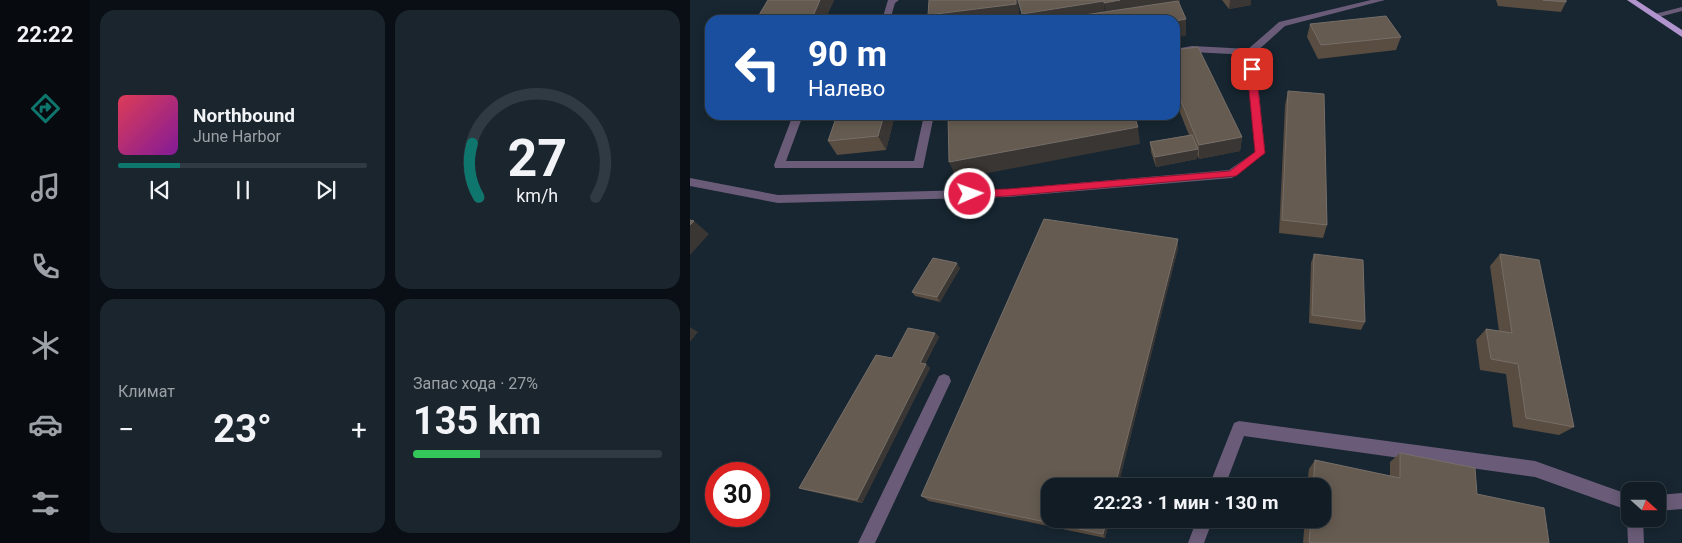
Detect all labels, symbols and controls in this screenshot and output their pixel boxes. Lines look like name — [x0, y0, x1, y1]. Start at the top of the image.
text: 22:22 — [17, 22, 73, 47]
text: 90 m — [808, 34, 887, 75]
icon: left — [725, 35, 790, 100]
pin — [1231, 48, 1273, 90]
icon: arrive — [1238, 55, 1266, 83]
text: Налево — [808, 76, 885, 101]
icon: directions — [28, 91, 63, 126]
text: Northbound — [193, 104, 295, 127]
text: June Harbor — [193, 127, 281, 146]
text: 27 — [508, 128, 567, 189]
position arrow — [943, 167, 995, 219]
icon: music — [28, 170, 63, 205]
icon: previous — [146, 176, 174, 204]
icon: pause — [229, 176, 257, 204]
icon: next — [312, 176, 340, 204]
text: km/h — [517, 185, 558, 206]
icon: phone — [28, 249, 63, 284]
icon: climate — [28, 328, 63, 363]
text: Запас хода · 27% — [413, 374, 538, 393]
text: Климат — [118, 382, 175, 401]
text: 135 km — [413, 399, 541, 443]
icon: car — [28, 407, 63, 442]
text: 23° — [213, 407, 272, 451]
text: − — [118, 413, 134, 446]
text: + — [351, 413, 367, 446]
speed limit sign: 30 — [705, 462, 770, 527]
north arrow — [1621, 482, 1666, 528]
map controls — [1621, 482, 1666, 527]
icon: filters — [28, 486, 63, 521]
text: 22:23 · 1 мин · 130 m — [1094, 491, 1278, 514]

